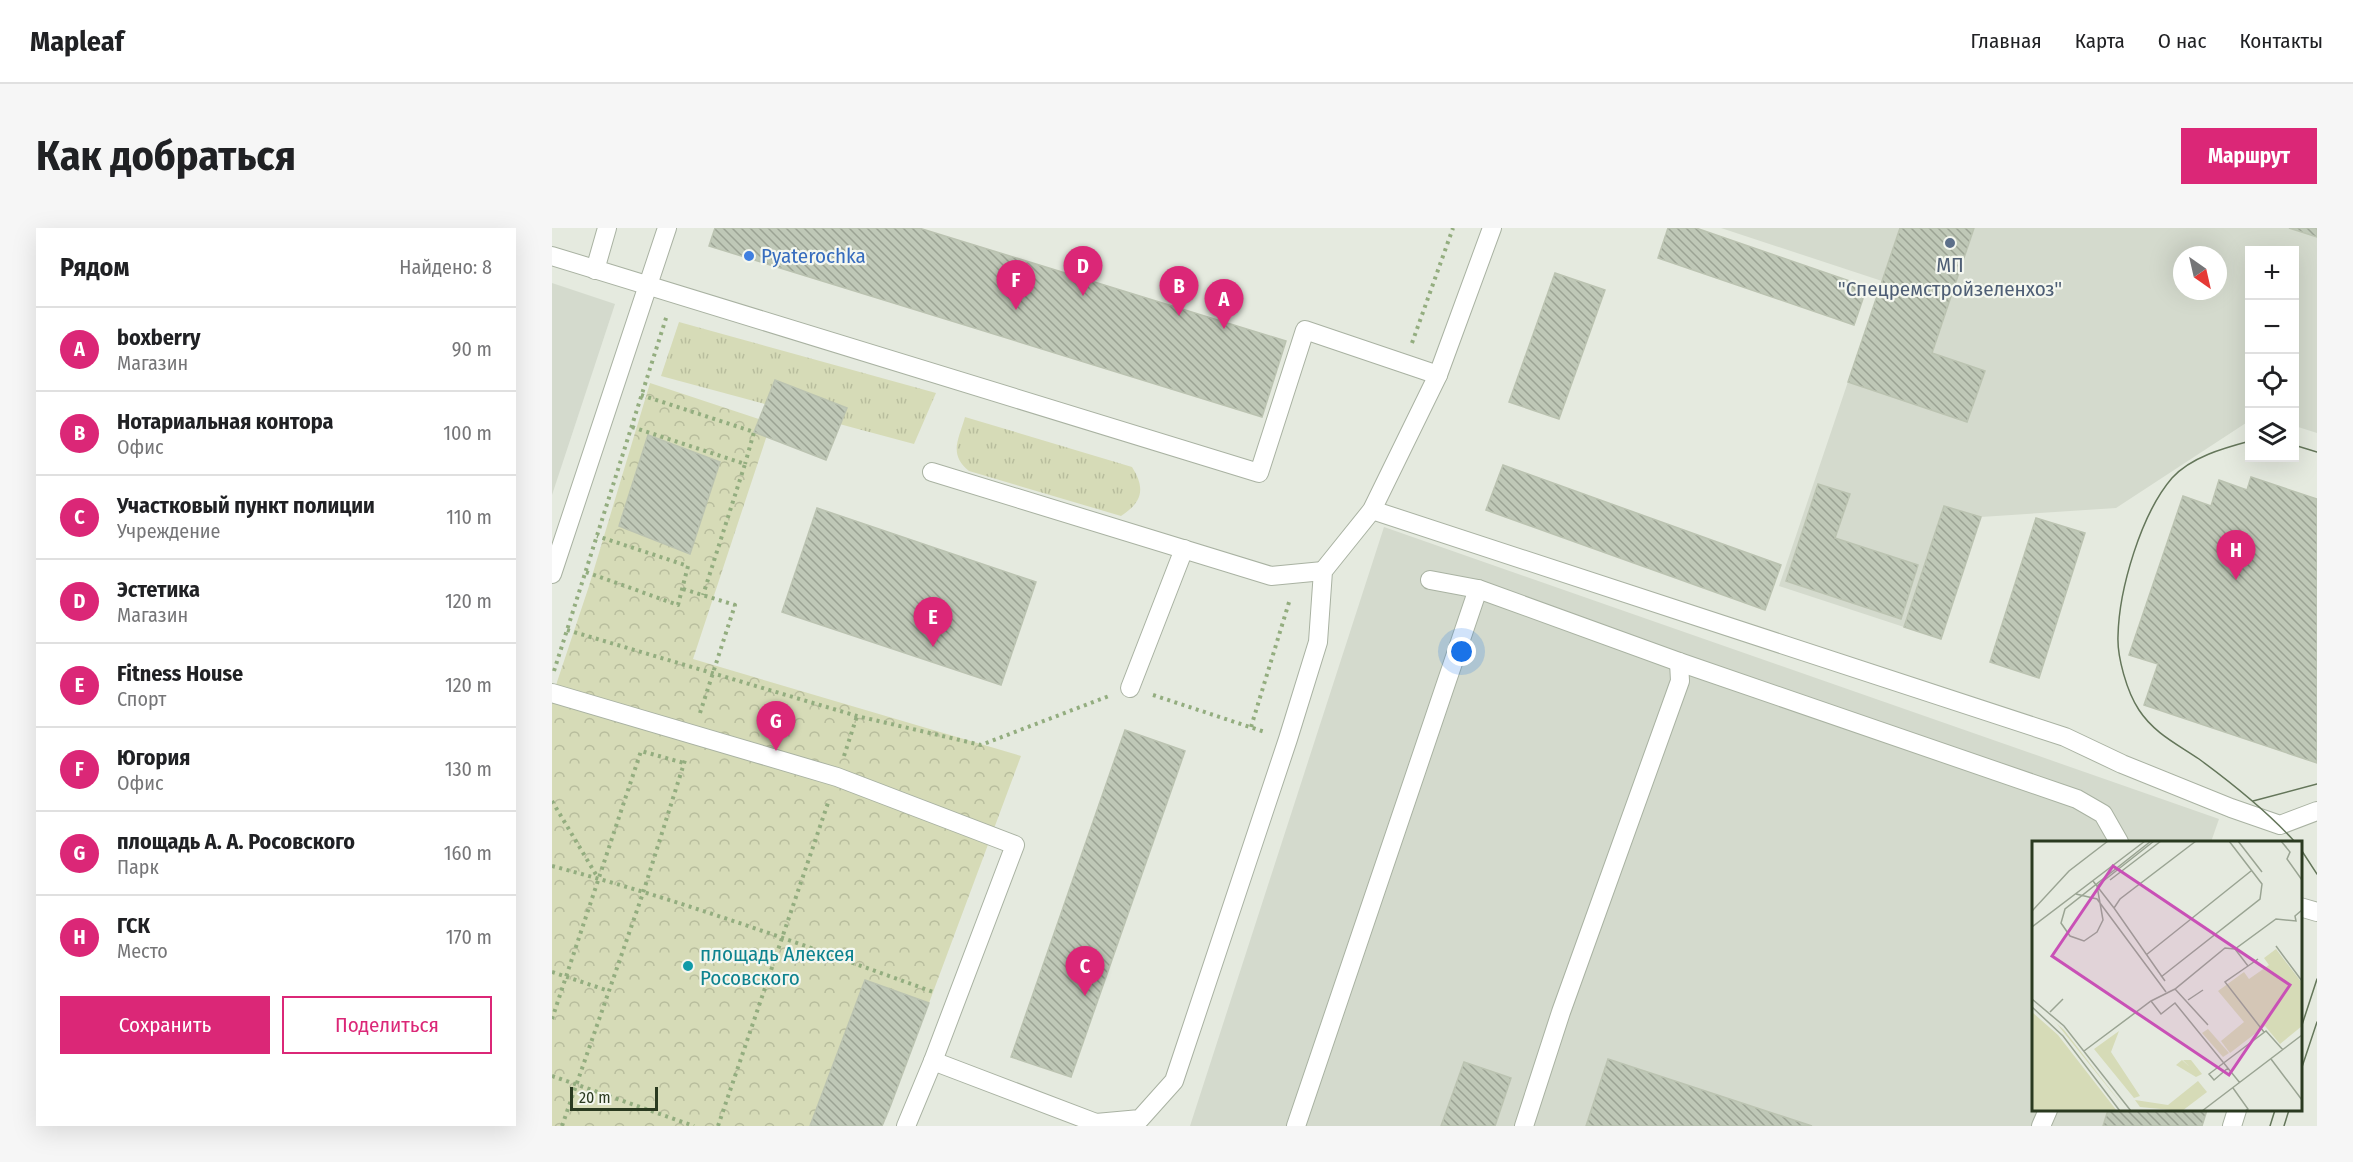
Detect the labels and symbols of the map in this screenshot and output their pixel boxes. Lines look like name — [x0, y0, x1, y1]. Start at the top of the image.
marker: МП "Спецремстройзеленхоз" — [1943, 236, 1957, 250]
place label: Pyaterochka — [761, 243, 866, 269]
north arrow — [2173, 246, 2227, 300]
pin: D — [1064, 247, 1102, 296]
marker: Pyaterochka — [742, 249, 756, 263]
place label: МП "Спецремстройзеленхоз" — [1838, 252, 2062, 302]
pin: F — [996, 260, 1036, 310]
pin: B — [1160, 266, 1198, 316]
pin: A — [1204, 279, 1244, 329]
pin: H — [2216, 530, 2256, 580]
pin: E — [914, 598, 952, 647]
your location — [1447, 637, 1476, 666]
pin: G — [756, 702, 796, 751]
inset map — [2032, 841, 2302, 1111]
place label: площадь Алексея Росовского — [700, 941, 855, 991]
pin: C — [1066, 946, 1104, 996]
marker: площадь Алексея Росовского — [681, 959, 695, 973]
scale bar — [570, 1084, 658, 1112]

